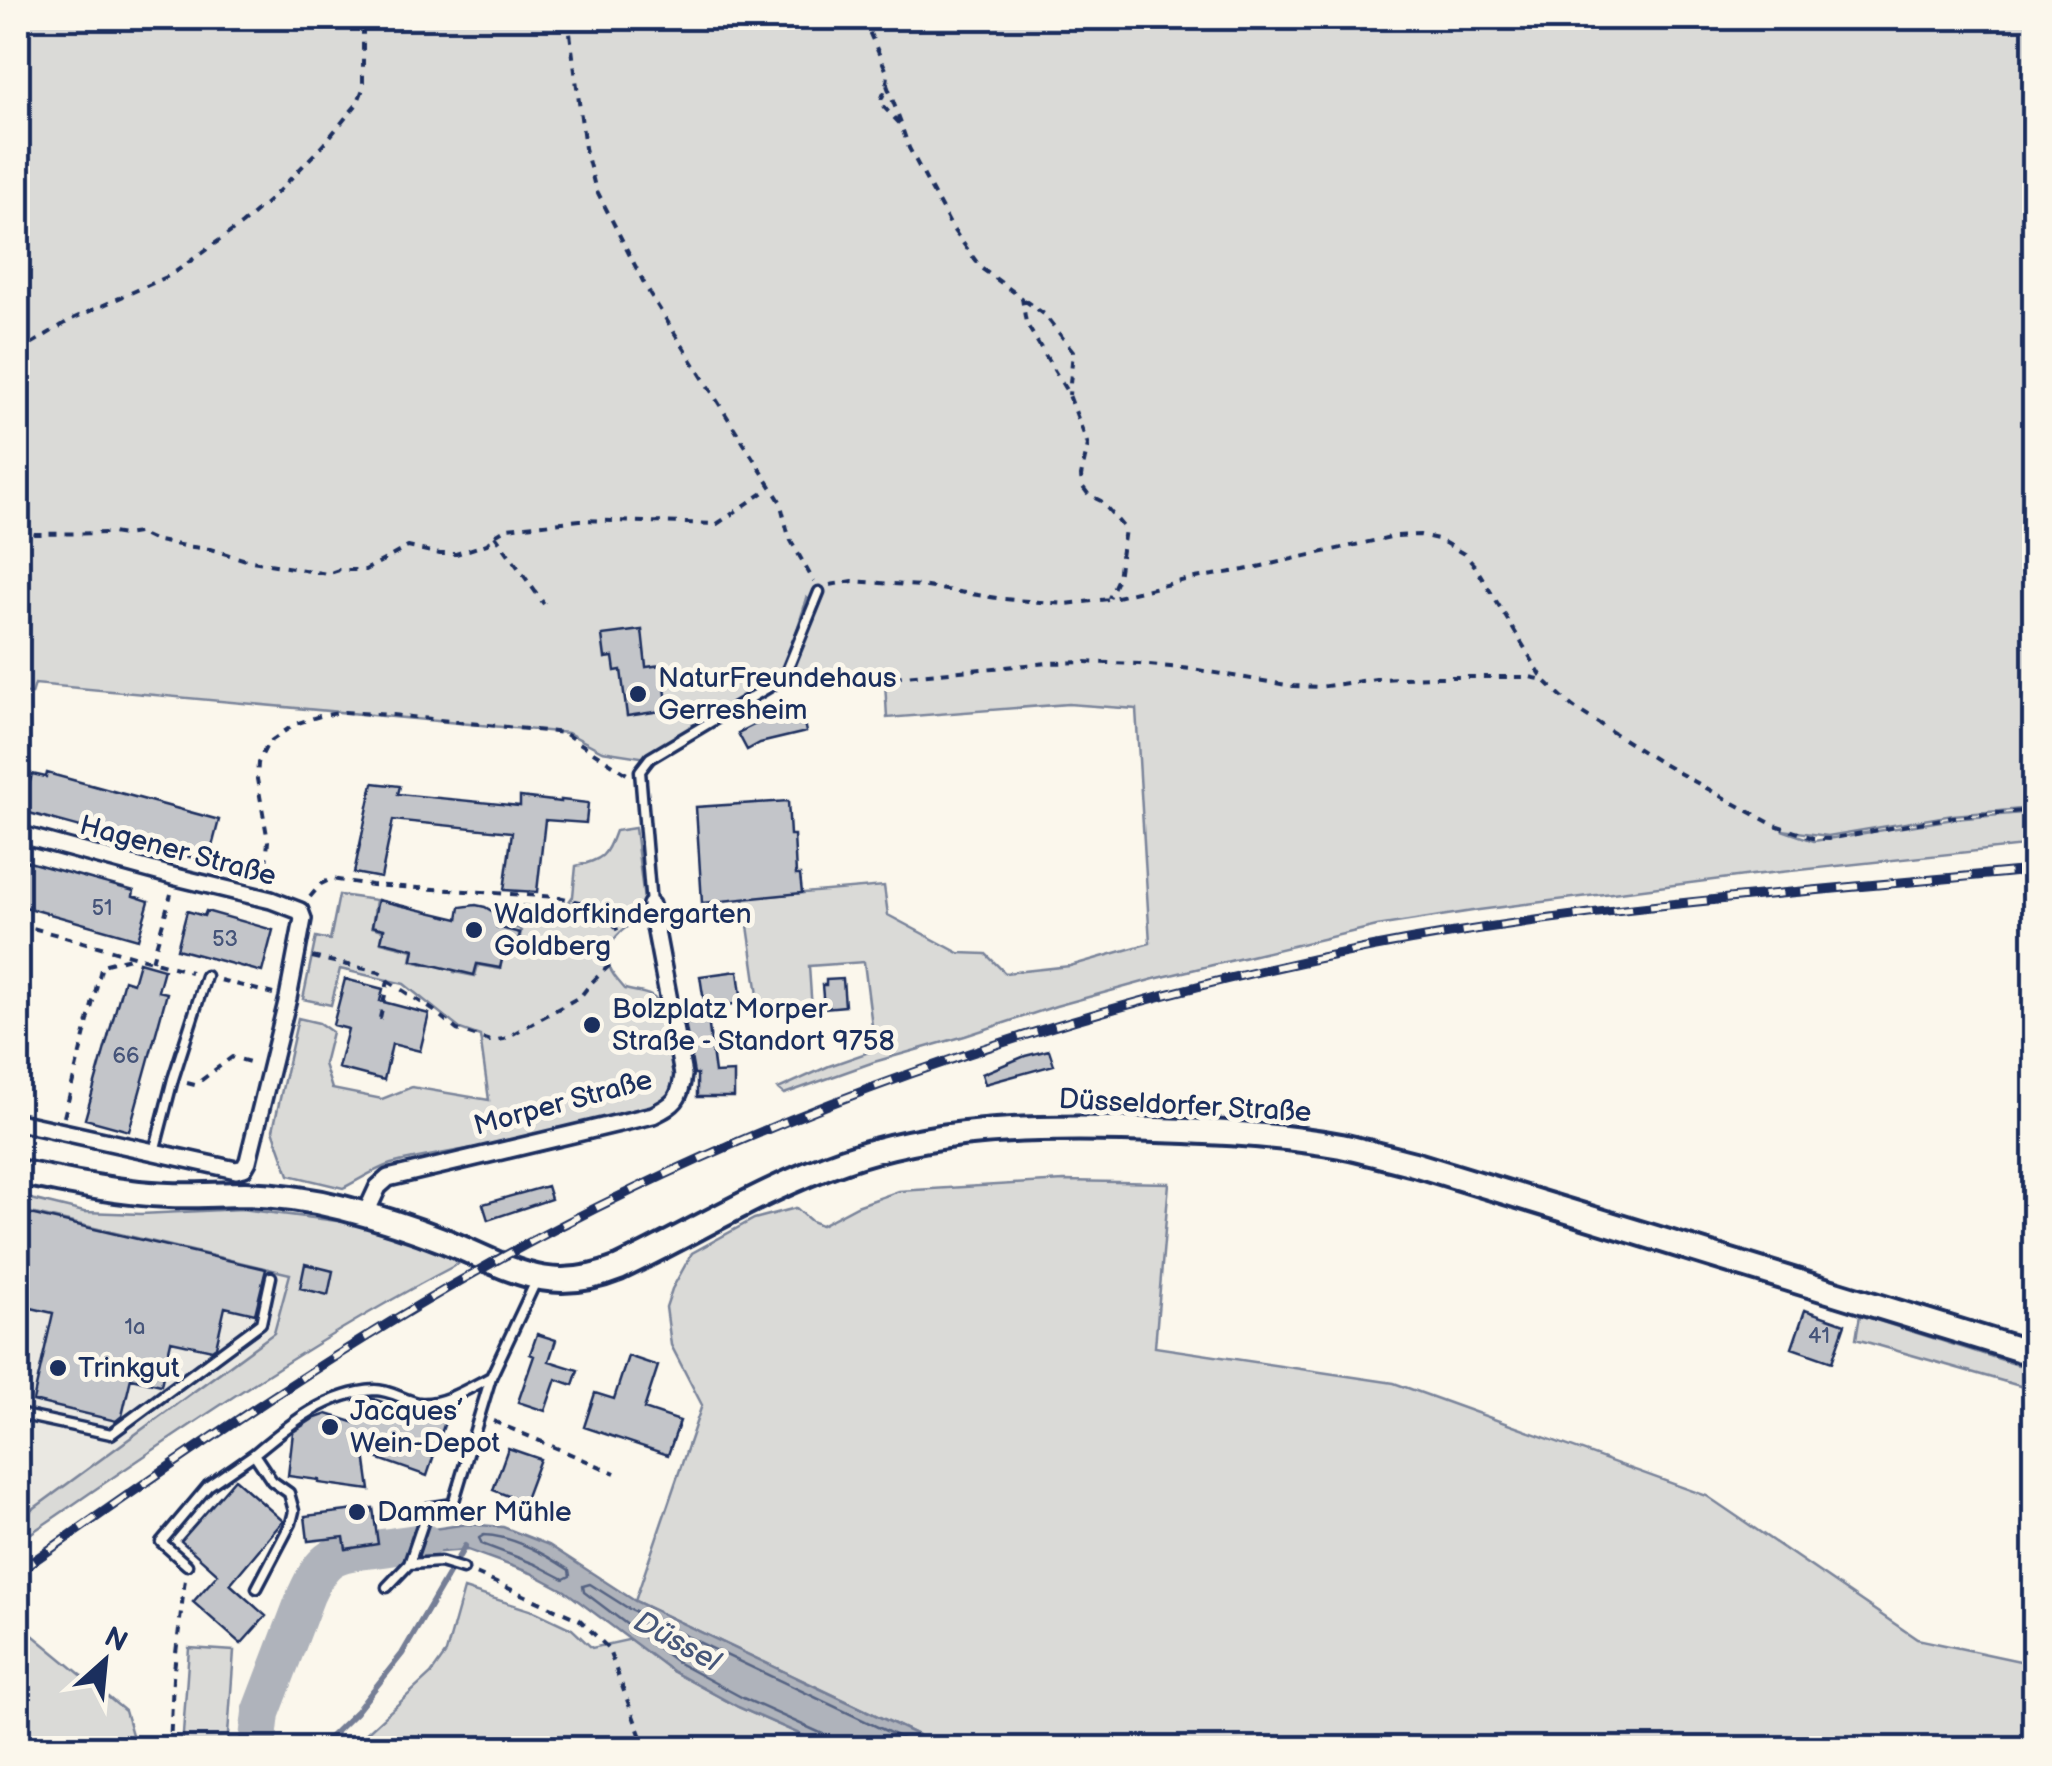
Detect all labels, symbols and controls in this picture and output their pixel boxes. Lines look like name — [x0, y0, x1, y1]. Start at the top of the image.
place label: NaturFreundehaus Gerresheim — [658, 662, 897, 727]
marker: NaturFreundehaus Gerresheim — [627, 683, 649, 705]
street label: Hagener Straße — [76, 809, 280, 893]
house number: 51 — [91, 895, 113, 922]
place label: Waldorfkindergarten Goldberg — [494, 898, 751, 963]
marker: Waldorfkindergarten Goldberg — [463, 919, 485, 941]
house number: 53 — [212, 926, 238, 953]
place label: Bolzplatz Morper Straße - Standort 9758 — [612, 993, 895, 1058]
marker: Bolzplatz Morper Straße - Standort 9758 — [581, 1014, 603, 1036]
house number: 66 — [113, 1043, 139, 1070]
street label: Morper Straße — [470, 1063, 656, 1143]
street label: Düsseldorfer Straße — [1058, 1083, 1312, 1129]
house number: 1a — [125, 1314, 145, 1341]
house number: 41 — [1808, 1323, 1830, 1350]
place label: Trinkgut — [78, 1352, 180, 1385]
marker: Trinkgut — [47, 1357, 69, 1379]
place label: Jacques’ Wein-Depot — [350, 1395, 501, 1460]
marker: Jacques’ Wein-Depot — [319, 1416, 341, 1438]
place label: Dammer Mühle — [377, 1496, 572, 1529]
marker: Dammer Mühle — [346, 1501, 368, 1523]
water label: Düssel — [628, 1604, 727, 1681]
north arrow — [55, 1611, 155, 1711]
text: N — [99, 1621, 133, 1660]

